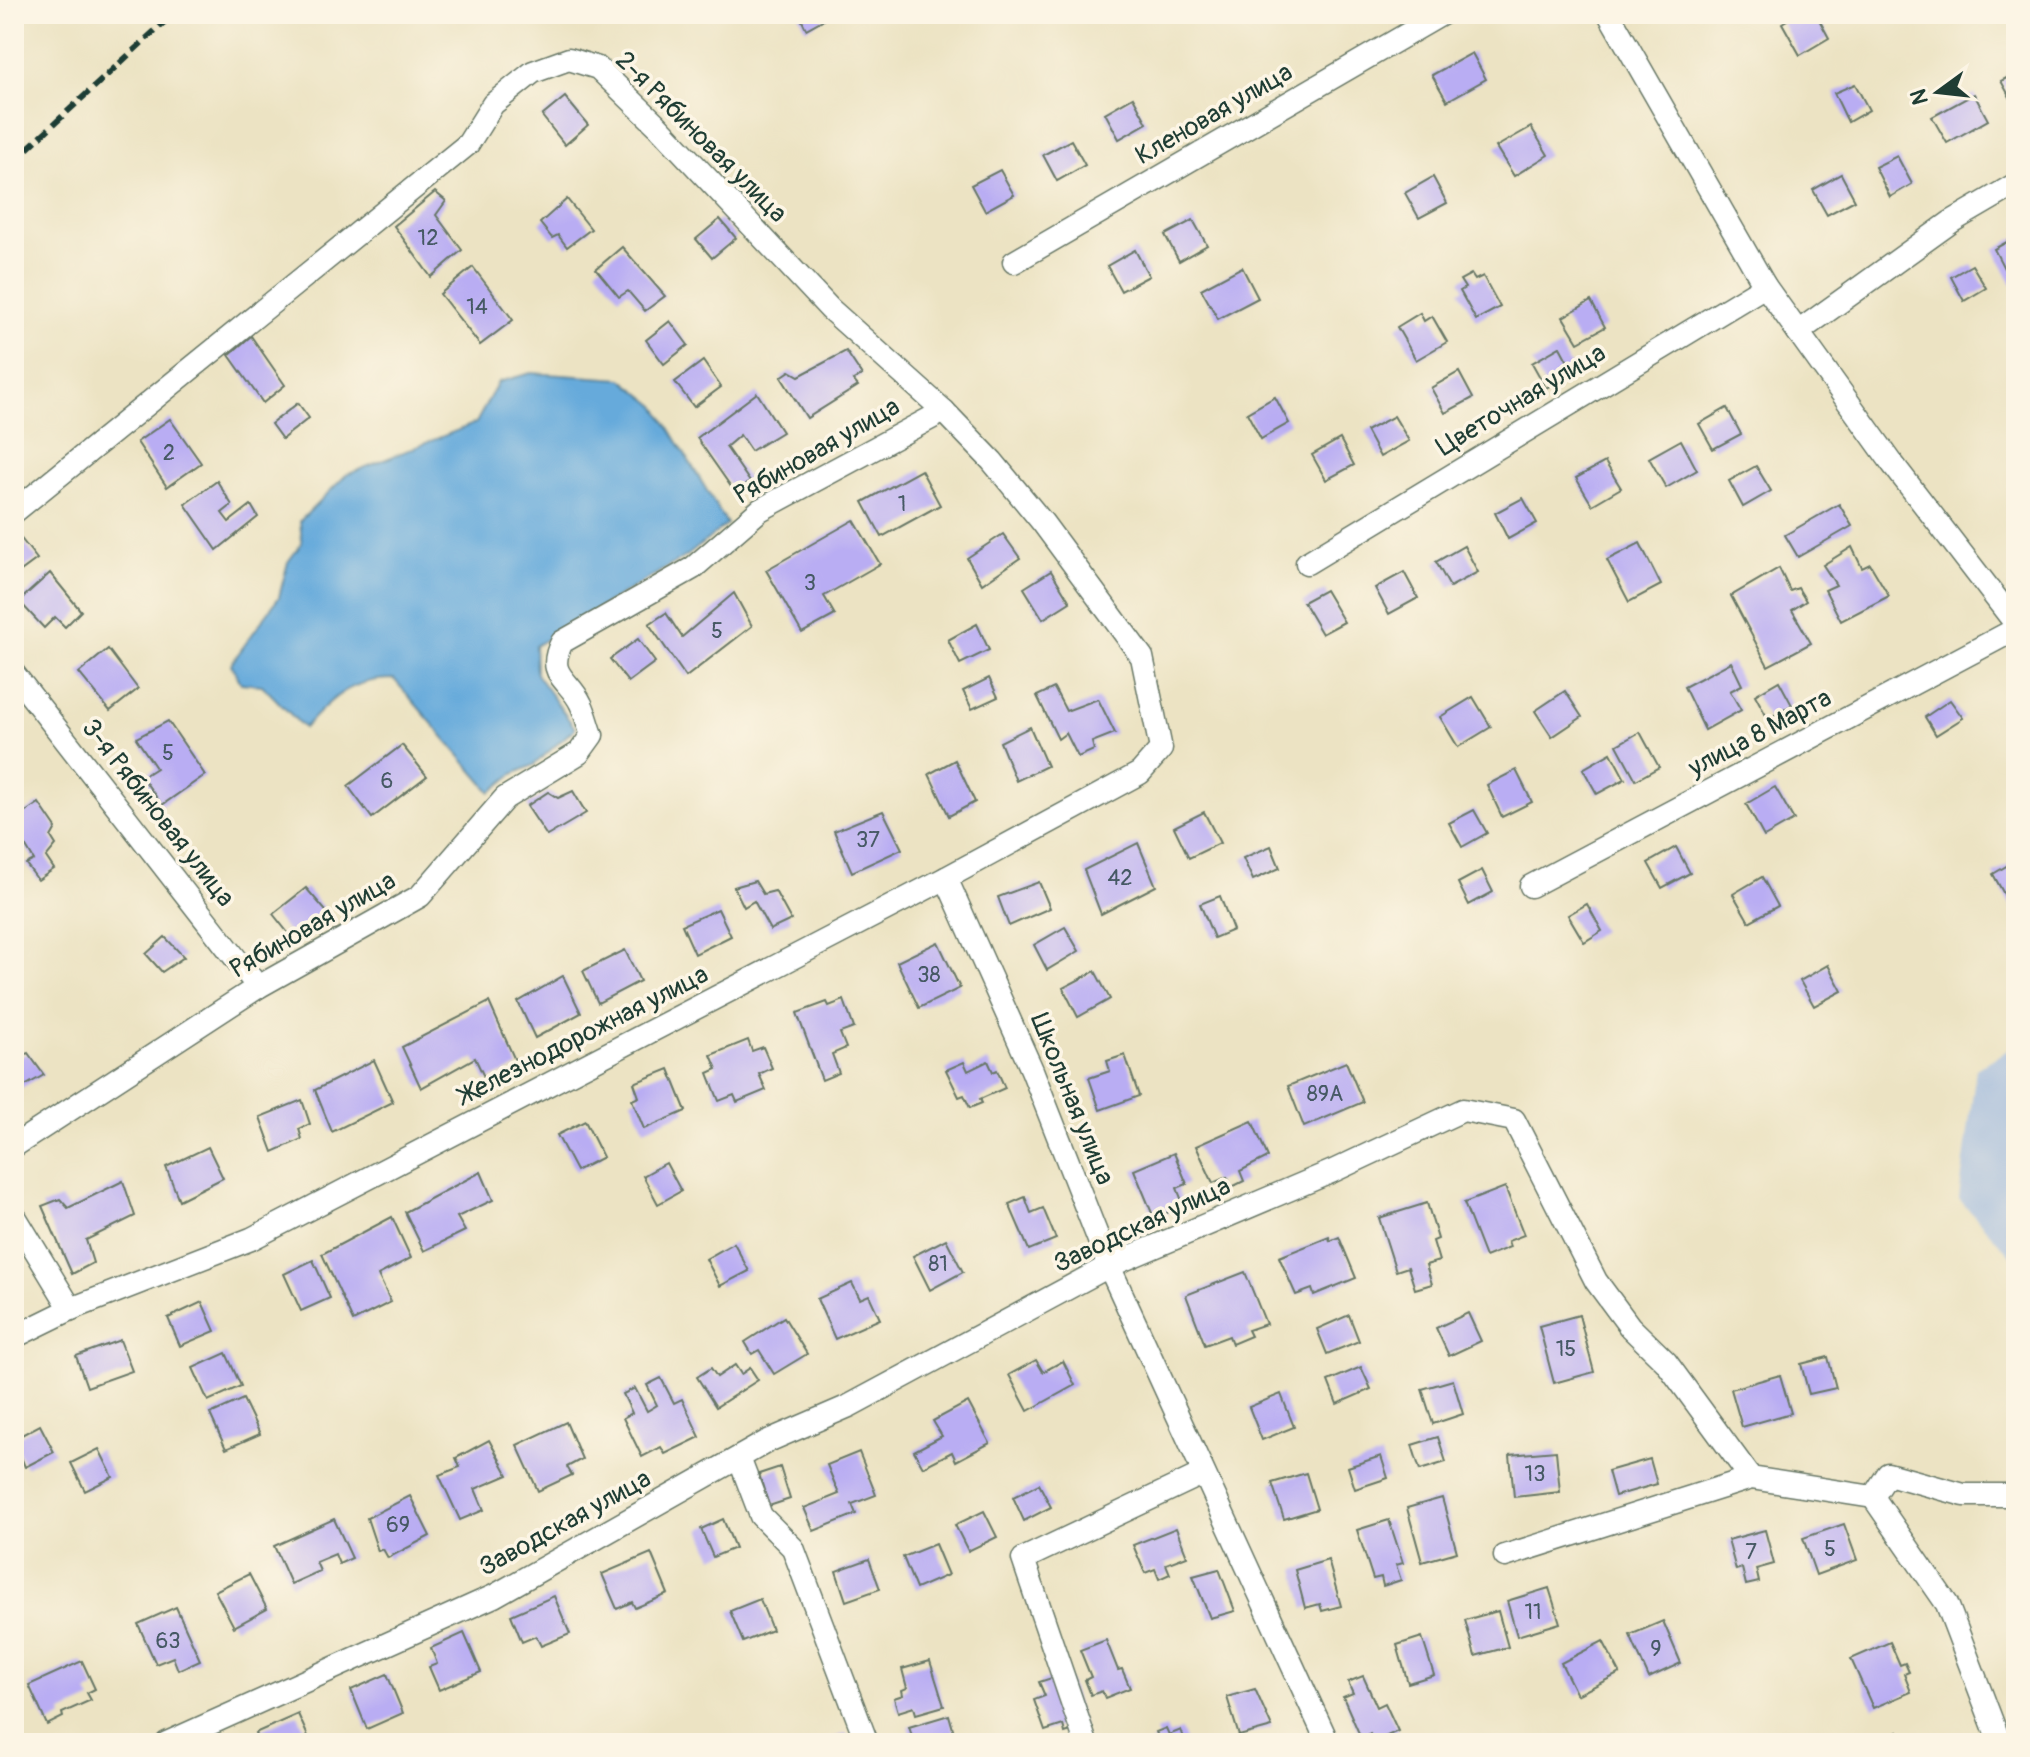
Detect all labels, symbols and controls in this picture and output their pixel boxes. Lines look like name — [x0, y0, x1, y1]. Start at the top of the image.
street label: 2-я Рябиновая улица — [609, 45, 793, 229]
north arrow — [1898, 52, 1978, 132]
street label: Кленовая улица — [1130, 56, 1298, 172]
text: N — [1904, 86, 1935, 108]
house number: 12 — [418, 224, 438, 252]
house number: 14 — [466, 293, 488, 321]
street label: Цветочная улица — [1431, 337, 1611, 463]
street label: Рябиновая улица — [728, 391, 906, 511]
house number: 2 — [163, 439, 175, 467]
house number: 1 — [898, 490, 906, 518]
house number: 3 — [804, 569, 816, 597]
house number: 5 — [711, 617, 723, 645]
street label: улица 8 Марта — [1682, 682, 1837, 785]
street label: 3-я Рябиновая улица — [75, 713, 241, 913]
house number: 5 — [162, 739, 174, 767]
house number: 6 — [381, 767, 393, 795]
house number: 37 — [856, 826, 880, 854]
house number: 42 — [1107, 864, 1133, 892]
street label: Рябиновая улица — [224, 865, 402, 985]
street label: Железнодорожная улица — [451, 958, 714, 1113]
house number: 38 — [917, 961, 941, 989]
street label: Школьная улица — [1023, 1009, 1121, 1189]
house number: 89А — [1307, 1080, 1343, 1108]
street label: Заводская улица — [1049, 1170, 1235, 1280]
house number: 81 — [928, 1250, 948, 1278]
house number: 15 — [1556, 1335, 1576, 1363]
house number: 13 — [1525, 1460, 1545, 1488]
street label: Заводская улица — [474, 1463, 656, 1583]
house number: 69 — [386, 1511, 410, 1539]
house number: 5 — [1824, 1535, 1836, 1563]
house number: 7 — [1745, 1538, 1757, 1566]
house number: 11 — [1524, 1598, 1542, 1626]
house number: 63 — [155, 1627, 181, 1655]
house number: 9 — [1650, 1635, 1662, 1663]

